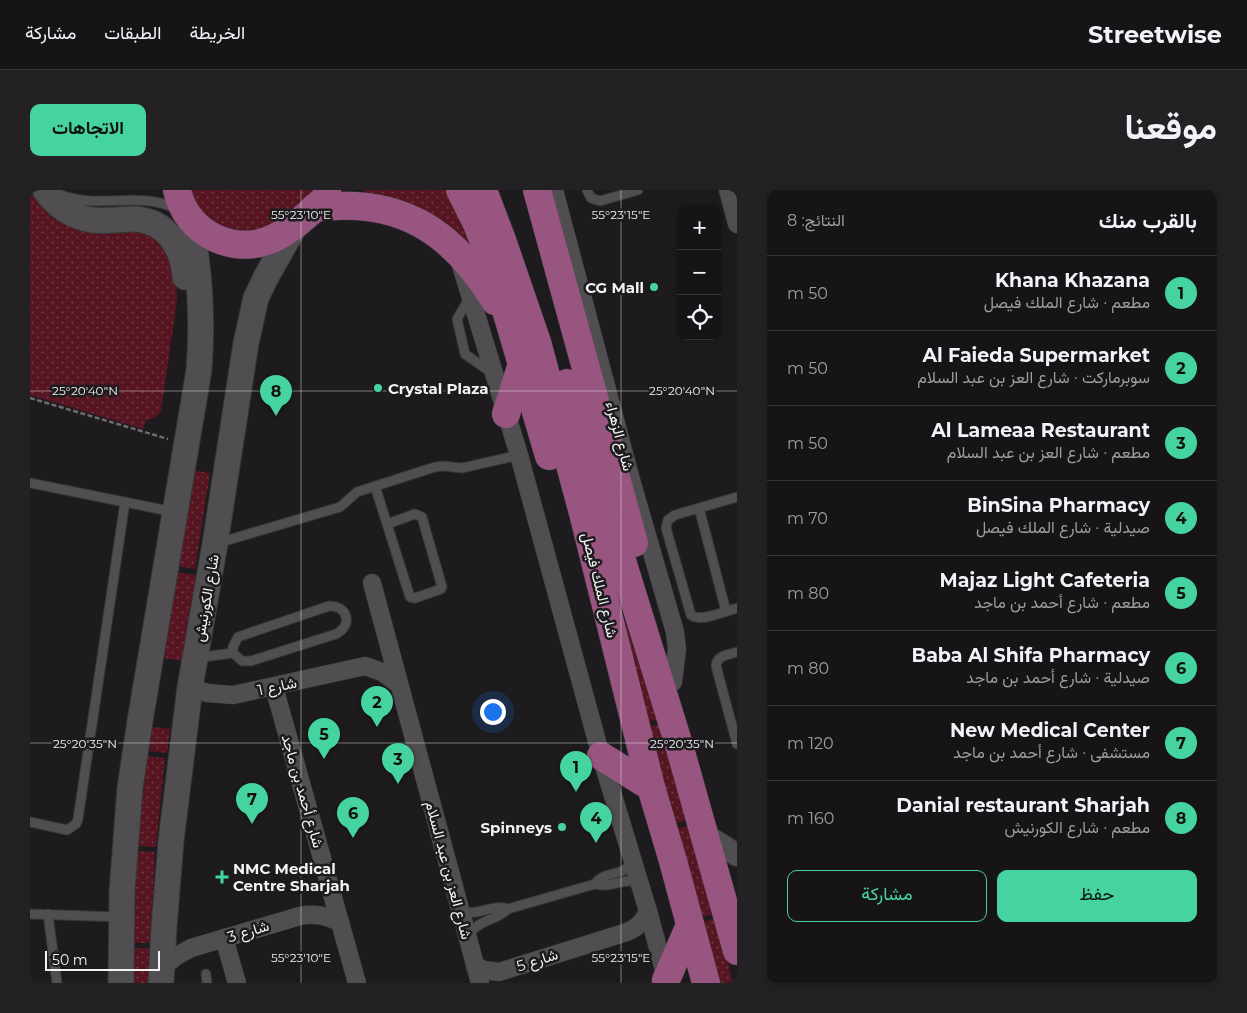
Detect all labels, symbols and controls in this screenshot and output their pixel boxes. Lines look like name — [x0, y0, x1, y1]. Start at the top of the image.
text: Streetwise — [1088, 20, 1222, 49]
text: مشاركة — [25, 22, 76, 44]
text: الطبقات — [104, 22, 161, 44]
text: الخريطة — [189, 22, 245, 44]
button: الاتجاهات — [30, 104, 146, 156]
text: موقعنا — [1124, 105, 1217, 148]
map controls — [677, 205, 722, 340]
button: + — [677, 205, 722, 250]
text: 55°23'10"E — [271, 207, 331, 222]
text: 55°23'15"E — [592, 207, 650, 222]
text: بالقرب منك — [1099, 208, 1197, 233]
text: النتائج: 8 — [787, 211, 845, 230]
button: − — [677, 250, 722, 295]
text: Khana Khazana — [995, 269, 1150, 292]
place label: CG Mall — [585, 278, 644, 297]
marker: CG Mall — [648, 281, 660, 293]
text: 50 m — [787, 284, 828, 303]
text: 1 — [1178, 284, 1184, 303]
text: مطعم · شارع الملك فيصل — [984, 293, 1150, 312]
button: locate — [677, 295, 722, 340]
text: Al Faieda Supermarket — [922, 344, 1150, 367]
text: 50 m — [787, 359, 828, 378]
text: 2 — [1176, 359, 1186, 378]
text: سوبرماركت · شارع العز بن عبد السلام — [917, 368, 1150, 387]
pin: 8 — [260, 375, 292, 416]
place label: Crystal Plaza — [388, 379, 489, 398]
marker: Crystal Plaza — [372, 382, 384, 394]
text: 25°20'40"N — [52, 383, 118, 398]
text: 25°20'40"N — [649, 383, 715, 398]
street label: شارع الزهراء — [600, 399, 638, 474]
text: Al Lameaa Restaurant — [931, 419, 1150, 442]
text: 50 m — [787, 434, 828, 453]
text: 3 — [1176, 434, 1186, 453]
text: مطعم · شارع العز بن عبد السلام — [947, 443, 1150, 462]
text: BinSina Pharmacy — [967, 494, 1150, 517]
text: 70 m — [787, 509, 828, 528]
text: 4 — [1175, 509, 1187, 528]
text: صيدلية · شارع الملك فيصل — [976, 518, 1150, 537]
street label: شارع الملك فيصل — [576, 530, 622, 640]
street label: شارع الكورنيش — [189, 553, 225, 644]
text: Majaz Light Cafeteria — [939, 569, 1150, 592]
text: 80 m — [787, 584, 829, 603]
text: 5 — [1176, 584, 1186, 603]
text: مطعم · شارع أحمد بن ماجد — [974, 593, 1150, 612]
text: Baba Al Shifa Pharmacy — [912, 644, 1150, 667]
text: 80 m — [787, 659, 829, 678]
text: 6 — [1176, 659, 1186, 678]
text: صيدلية · شارع أحمد بن ماجد — [966, 668, 1150, 687]
street label: شارع 1 — [256, 673, 299, 701]
pin: 2 — [361, 686, 393, 727]
your location — [480, 699, 506, 725]
pin: 5 — [308, 718, 340, 759]
text: New Medical Center — [950, 719, 1150, 742]
street label: شارع أحمد بن ماجد — [276, 732, 328, 851]
text: 120 m — [787, 734, 834, 753]
text: 7 — [1176, 734, 1186, 753]
text: 25°20'35"N — [53, 736, 117, 751]
text: 25°20'35"N — [650, 736, 714, 751]
pin: 3 — [382, 743, 414, 784]
text: مستشفى · شارع أحمد بن ماجد — [953, 743, 1150, 762]
pin: 1 — [560, 751, 592, 792]
pin: 7 — [236, 783, 268, 824]
text: Danial restaurant Sharjah — [896, 794, 1150, 817]
pin: 6 — [337, 797, 369, 838]
street label: شارع العز بن عبد السلام — [419, 799, 477, 942]
pin: 4 — [580, 802, 612, 843]
text: 160 m — [787, 809, 834, 828]
text: 8 — [1176, 809, 1186, 828]
place label: Spinneys — [480, 818, 552, 837]
text: مطعم · شارع الكورنيش — [1004, 818, 1150, 837]
marker: Spinneys — [556, 821, 568, 833]
place label: NMC Medical Centre Sharjah — [233, 859, 350, 895]
marker: NMC Medical Centre Sharjah — [215, 870, 229, 884]
button: مشاركة — [787, 870, 987, 922]
button: حفظ — [997, 870, 1197, 922]
street label: شارع 3 — [225, 916, 272, 948]
street label: شارع 5 — [514, 944, 561, 978]
scale bar — [45, 948, 160, 971]
text: 55°23'10"E — [271, 950, 331, 965]
text: 55°23'15"E — [592, 950, 650, 965]
text: 50 m — [52, 951, 88, 969]

